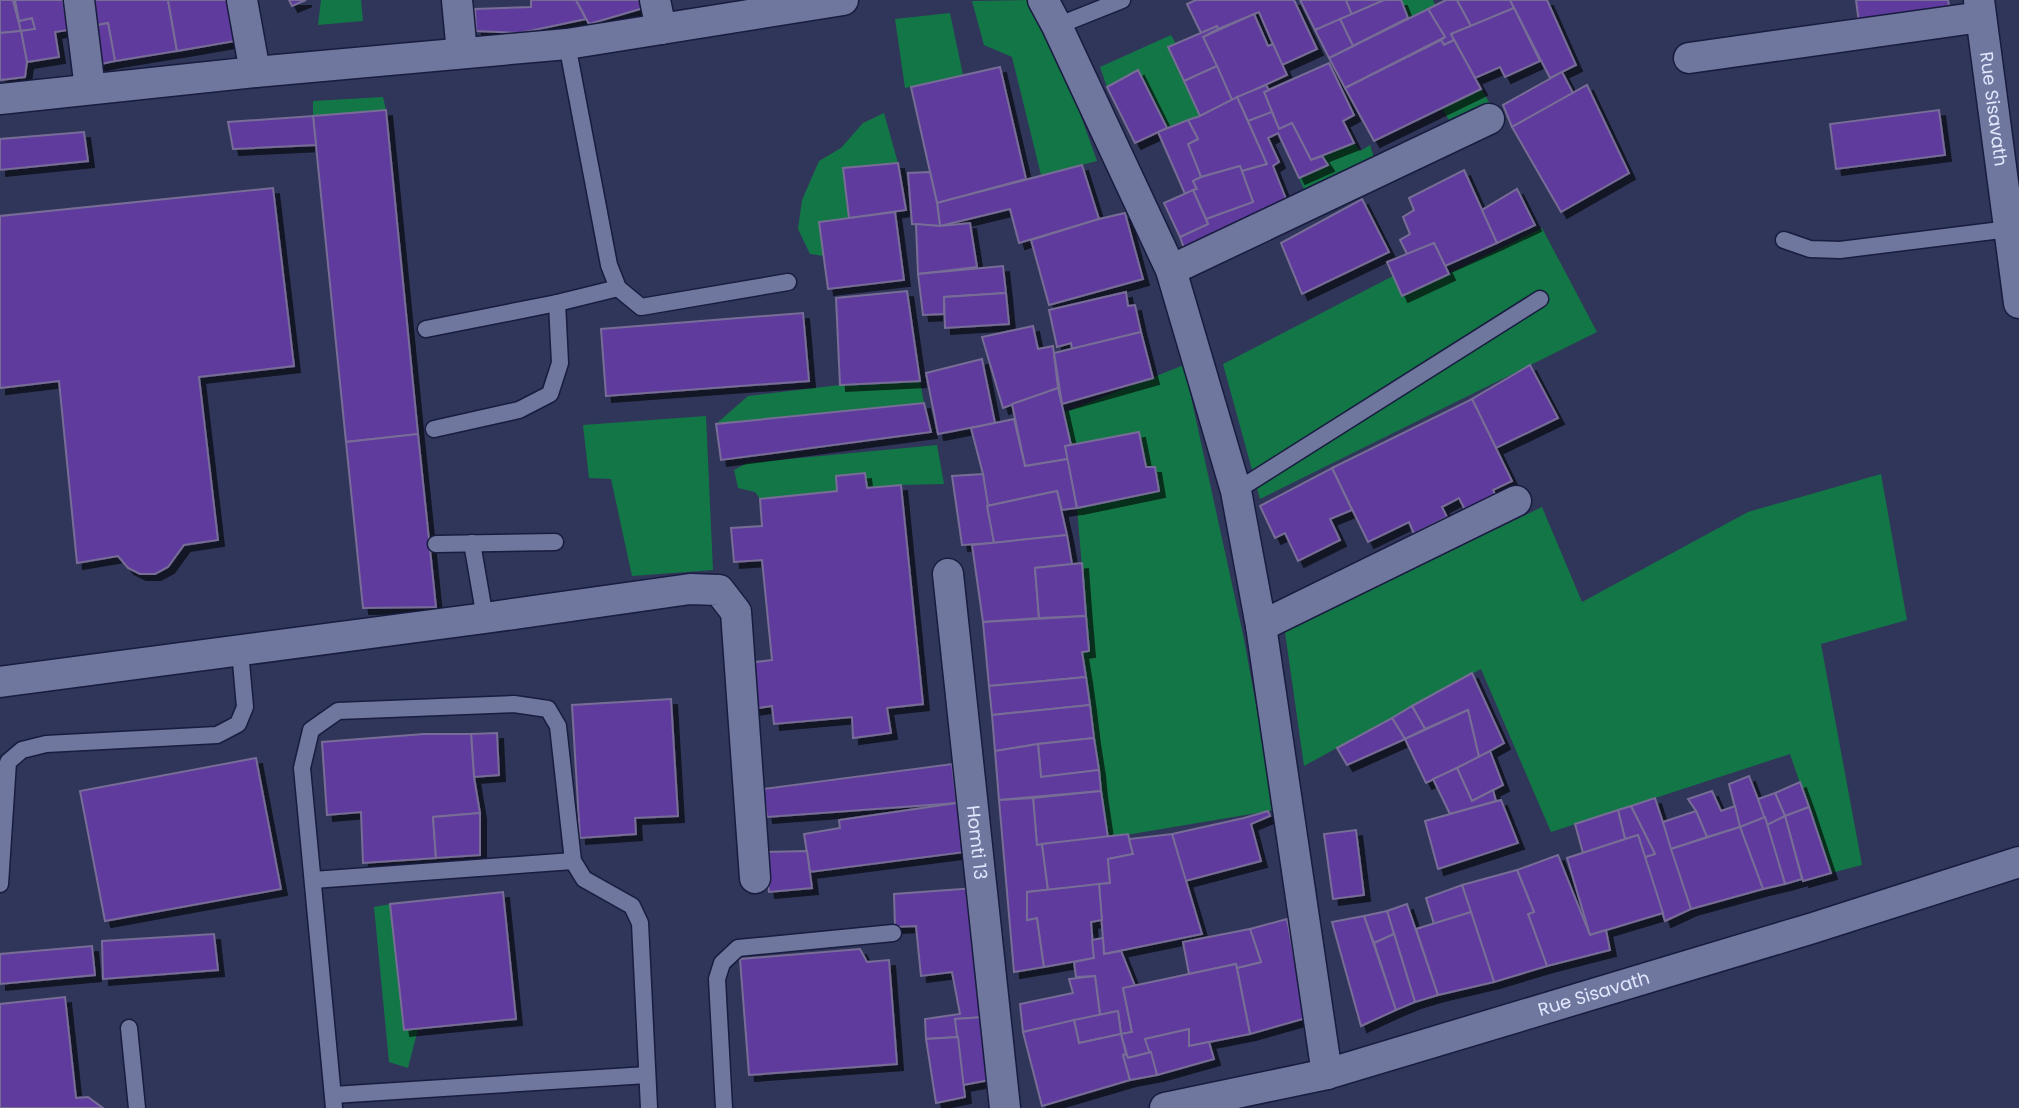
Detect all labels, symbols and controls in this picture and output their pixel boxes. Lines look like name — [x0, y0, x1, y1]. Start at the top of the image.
street label: Rue Sisavath — [1974, 50, 2014, 168]
street label: Homti 13 — [961, 804, 994, 881]
street label: Rue Sisavath — [1535, 965, 1652, 1022]

